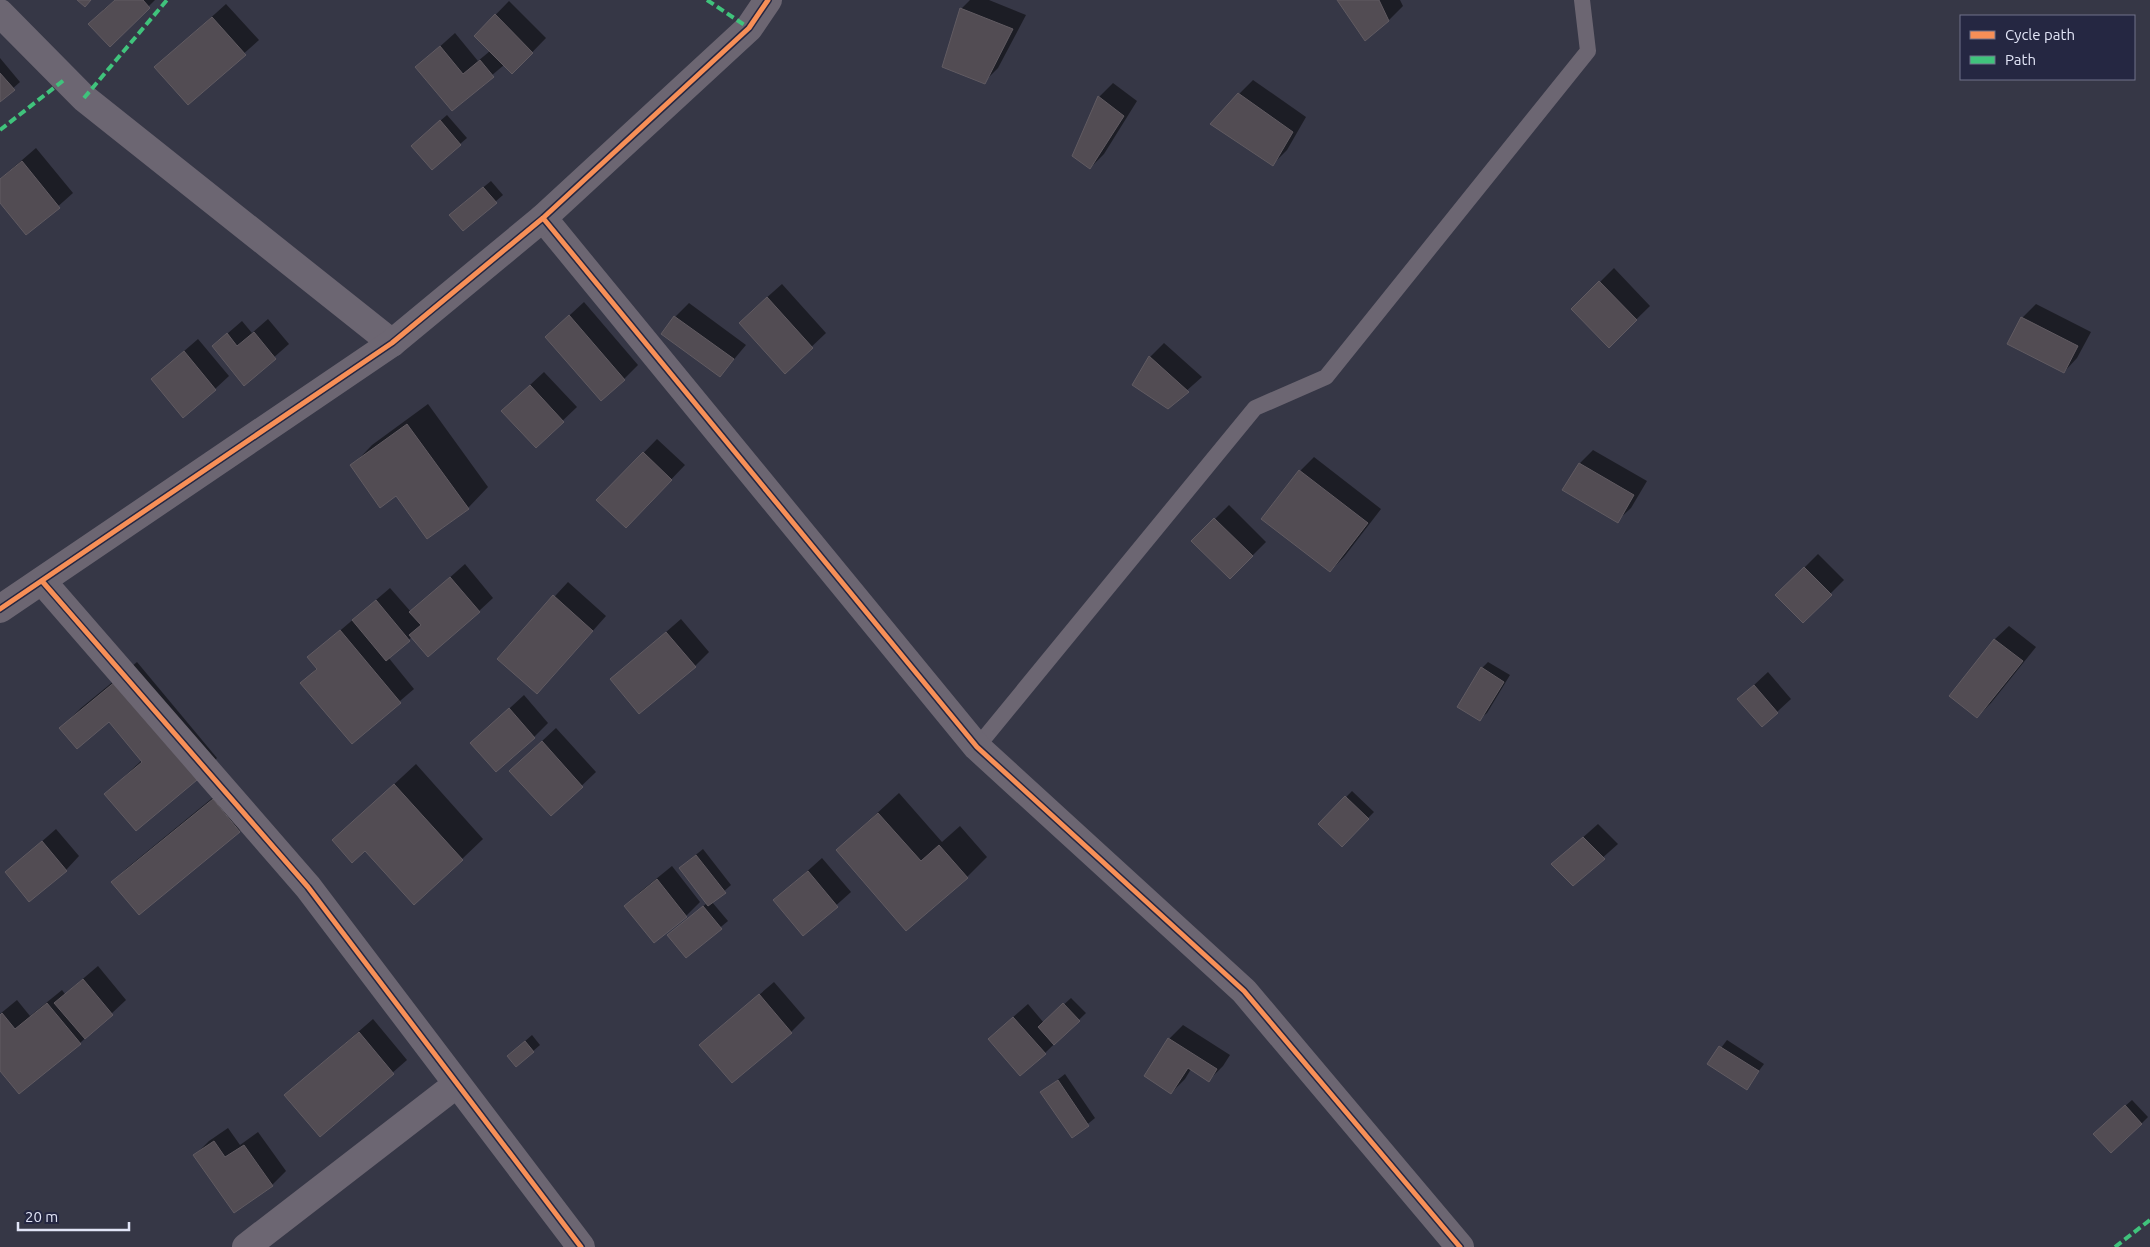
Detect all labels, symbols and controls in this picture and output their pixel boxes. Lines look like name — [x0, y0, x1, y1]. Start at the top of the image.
legend — [1960, 15, 2135, 80]
text: Cycle path — [2005, 26, 2075, 43]
text: Path — [2005, 51, 2036, 68]
scale bar — [18, 1200, 129, 1232]
text: 20 m — [25, 1208, 58, 1225]

